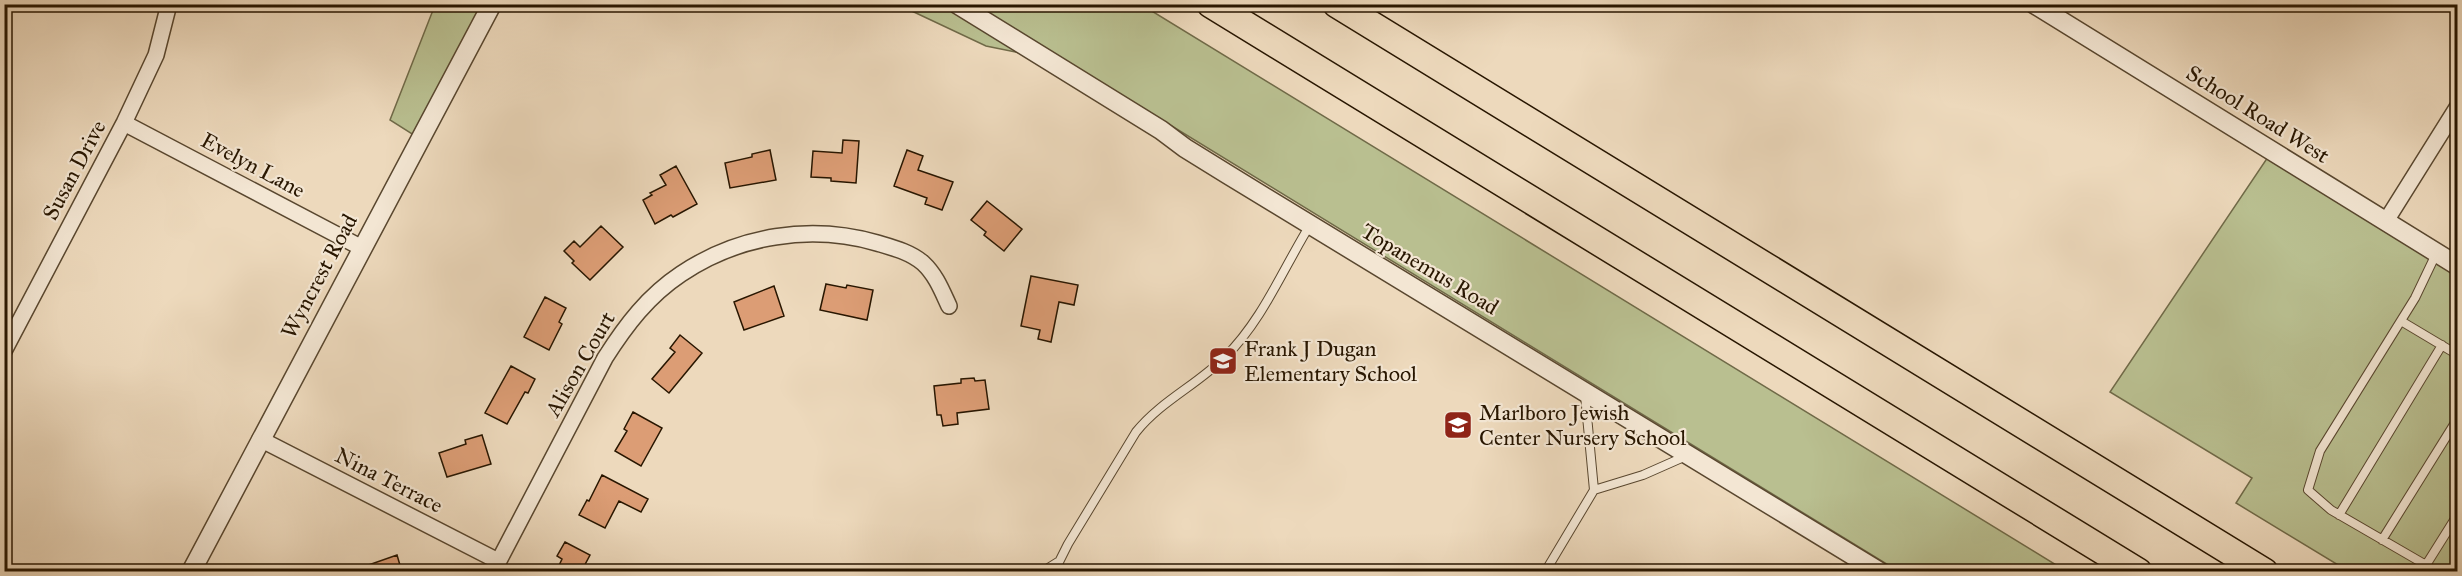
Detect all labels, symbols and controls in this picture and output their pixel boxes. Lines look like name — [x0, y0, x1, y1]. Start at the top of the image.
street label: School Road West — [2181, 59, 2335, 169]
street label: Susan Drive — [36, 115, 112, 225]
street label: Evelyn Lane — [196, 126, 310, 204]
street label: Wyncrest Road — [275, 209, 363, 343]
street label: Topanemus Road — [1356, 217, 1504, 321]
street label: Alison Court — [539, 307, 621, 422]
place label: Frank J Dugan Elementary School — [1244, 335, 1417, 387]
school or university icon: Frank J Dugan Elementary School — [1207, 345, 1239, 377]
place label: Marlboro Jewish Center Nursery School — [1479, 399, 1686, 451]
school or university icon: Marlboro Jewish Center Nursery School — [1442, 409, 1474, 441]
street label: Nina Terrace — [331, 441, 447, 519]

